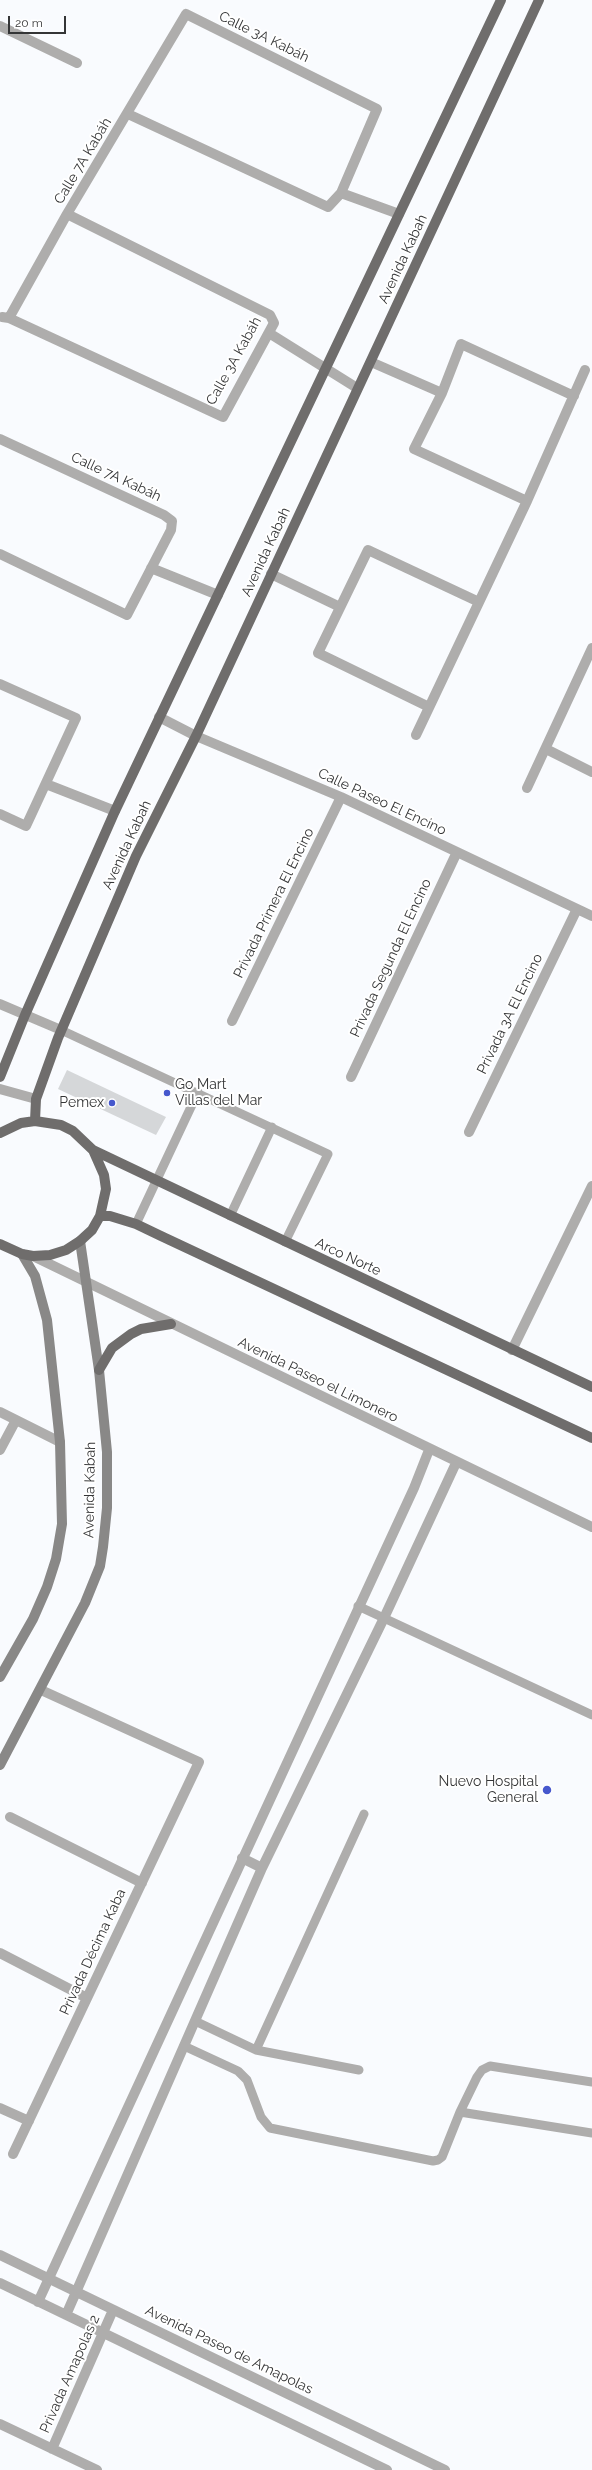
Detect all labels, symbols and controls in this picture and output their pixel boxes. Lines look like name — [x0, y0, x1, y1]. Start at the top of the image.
scale bar — [10, 8, 68, 34]
street label: Calle 3A Kabáh — [216, 8, 312, 66]
text: 20 m — [15, 16, 43, 30]
street label: Calle 7A Kabáh — [51, 115, 115, 207]
street label: Avenida Kabah — [375, 212, 431, 306]
street label: Calle 3A Kabáh — [203, 314, 265, 408]
street label: Calle 7A Kabáh — [68, 449, 164, 505]
street label: Avenida Kabah — [238, 505, 294, 599]
street label: Calle Paseo El Encino — [315, 765, 449, 839]
street label: Avenida Kabah — [99, 798, 155, 892]
street label: Privada Primera El Encino — [230, 825, 318, 981]
street label: Privada Segunda El Encino — [347, 876, 435, 1040]
street label: Privada 3A El Encino — [474, 951, 546, 1077]
place label: Go Mart Villas del Mar — [175, 1077, 262, 1110]
marker: Go Mart Villas del Mar — [162, 1088, 172, 1098]
place label: Pemex — [59, 1095, 104, 1111]
marker: Pemex — [107, 1098, 117, 1108]
street label: Arco Norte — [313, 1235, 383, 1279]
street label: Avenida Paseo el Limonero — [235, 1334, 401, 1426]
street label: Avenida Kabah — [81, 1442, 99, 1538]
place label: Nuevo Hospital General — [439, 1774, 538, 1806]
marker: Nuevo Hospital General — [541, 1784, 553, 1796]
street label: Privada Décima Kaba — [56, 1886, 130, 2018]
street label: Avenida Paseo de Amapolas — [142, 2302, 316, 2398]
street label: Privada Amapolas 2 — [36, 2312, 104, 2436]

